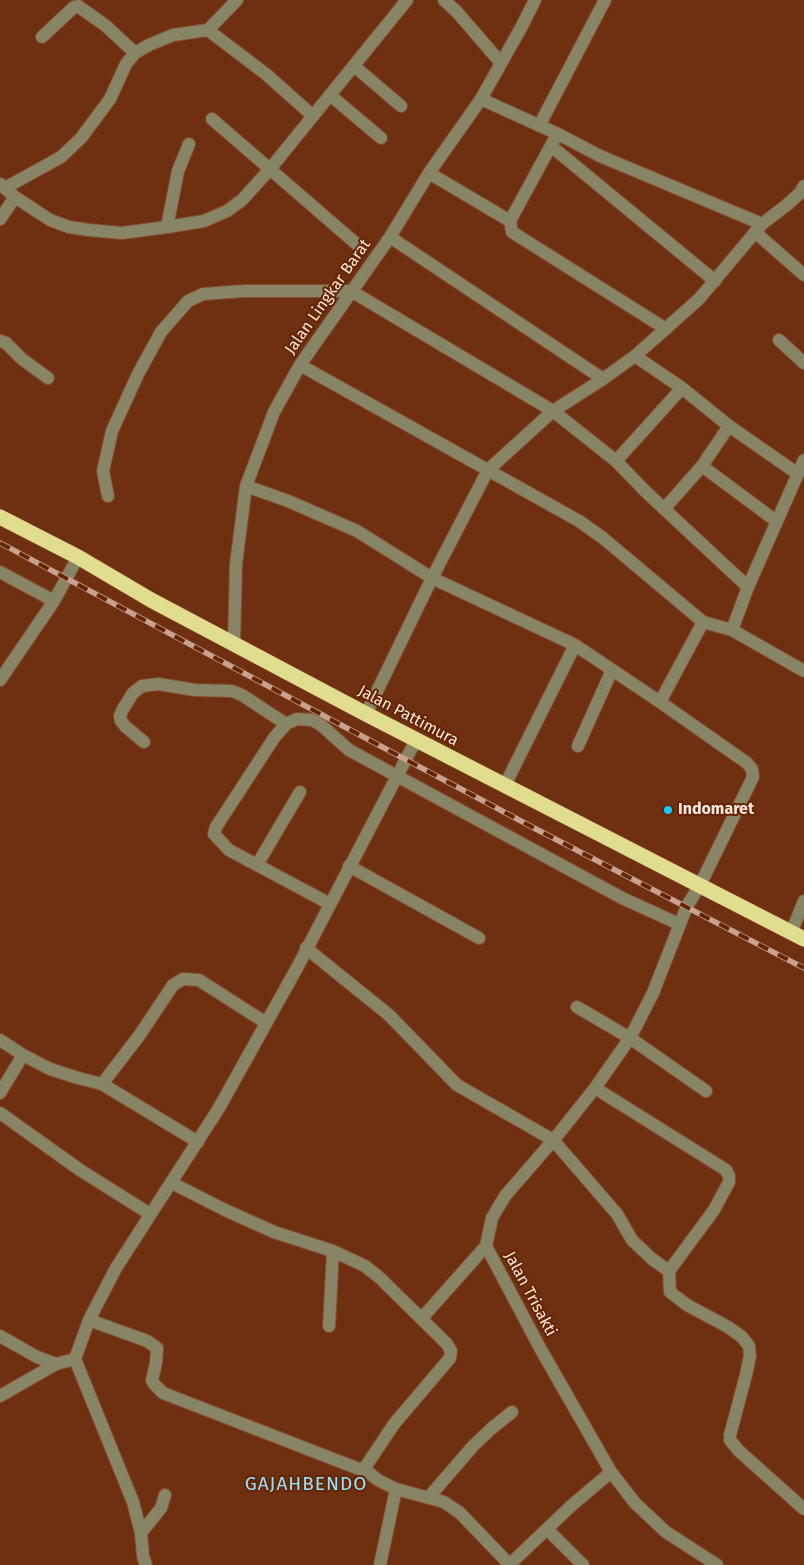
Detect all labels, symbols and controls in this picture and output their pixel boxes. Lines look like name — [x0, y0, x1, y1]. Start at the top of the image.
street label: Jalan Lingkar Barat — [281, 236, 375, 358]
street label: Jalan Pattimura — [355, 681, 461, 751]
place label: Indomaret — [678, 800, 754, 820]
marker: Indomaret — [662, 804, 674, 816]
street label: Jalan Trisakti — [500, 1248, 560, 1340]
district label: GAJAHBENDO — [243, 1474, 369, 1496]

